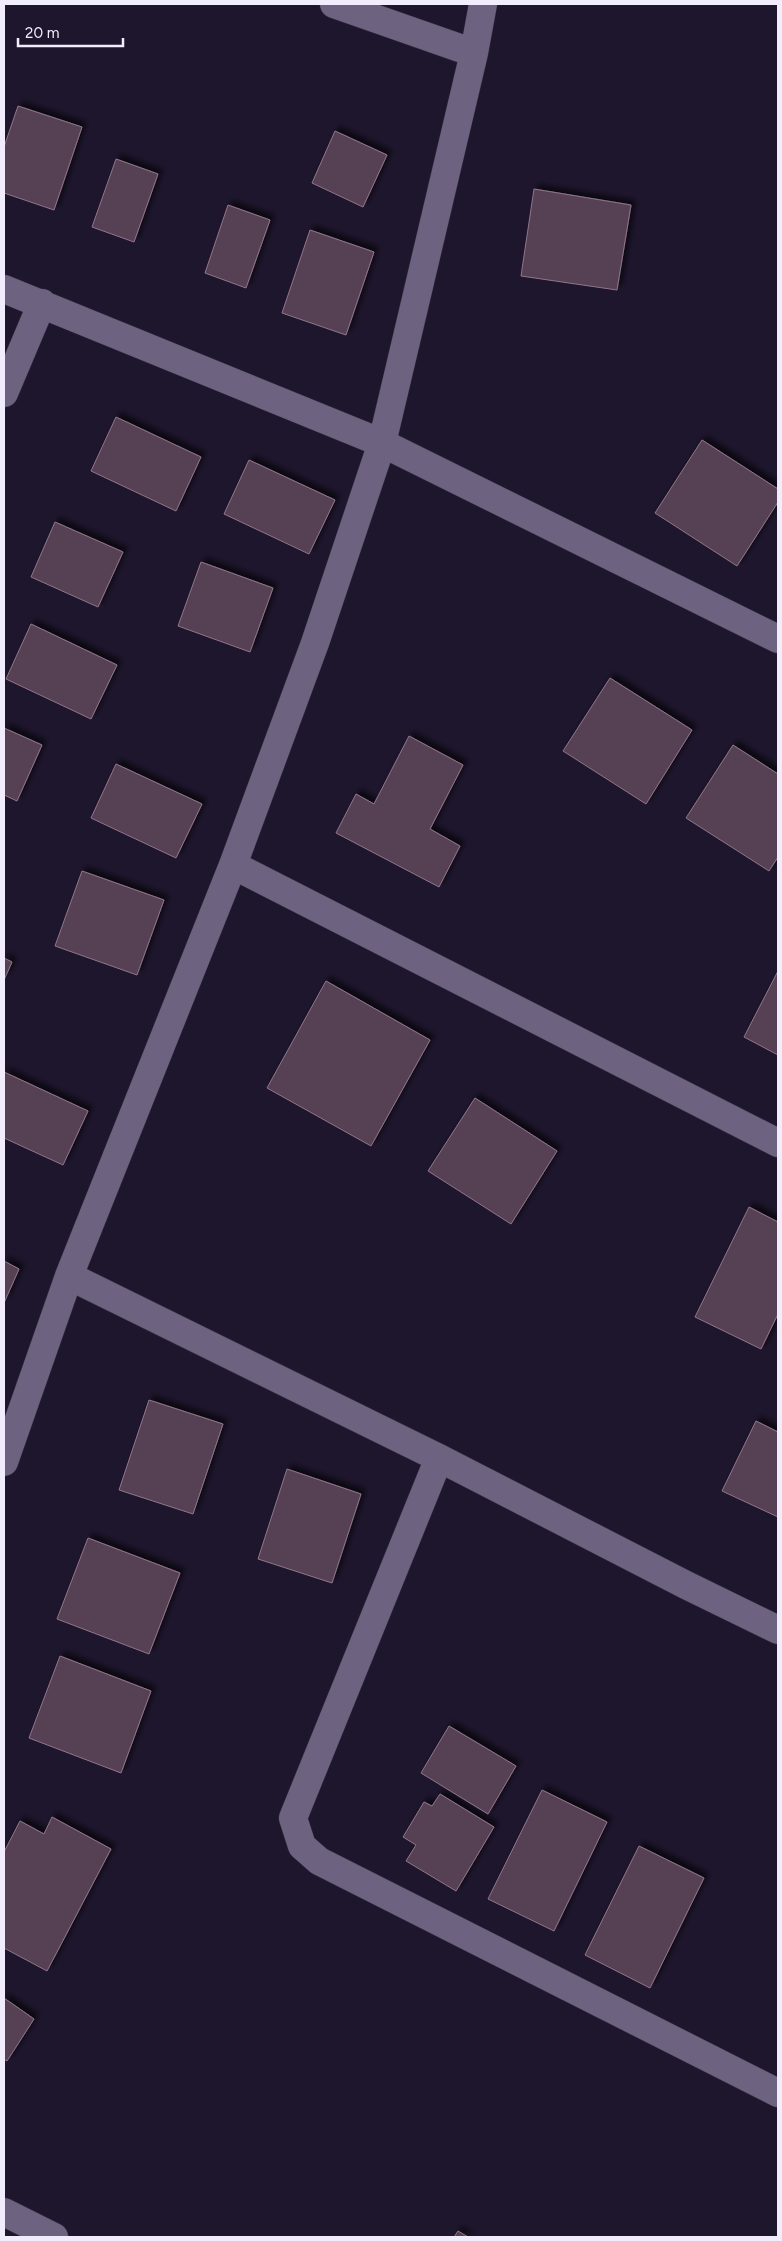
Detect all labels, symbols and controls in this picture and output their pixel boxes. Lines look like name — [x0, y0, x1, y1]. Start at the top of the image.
scale bar — [18, 15, 122, 47]
text: 20 m — [25, 24, 59, 42]

